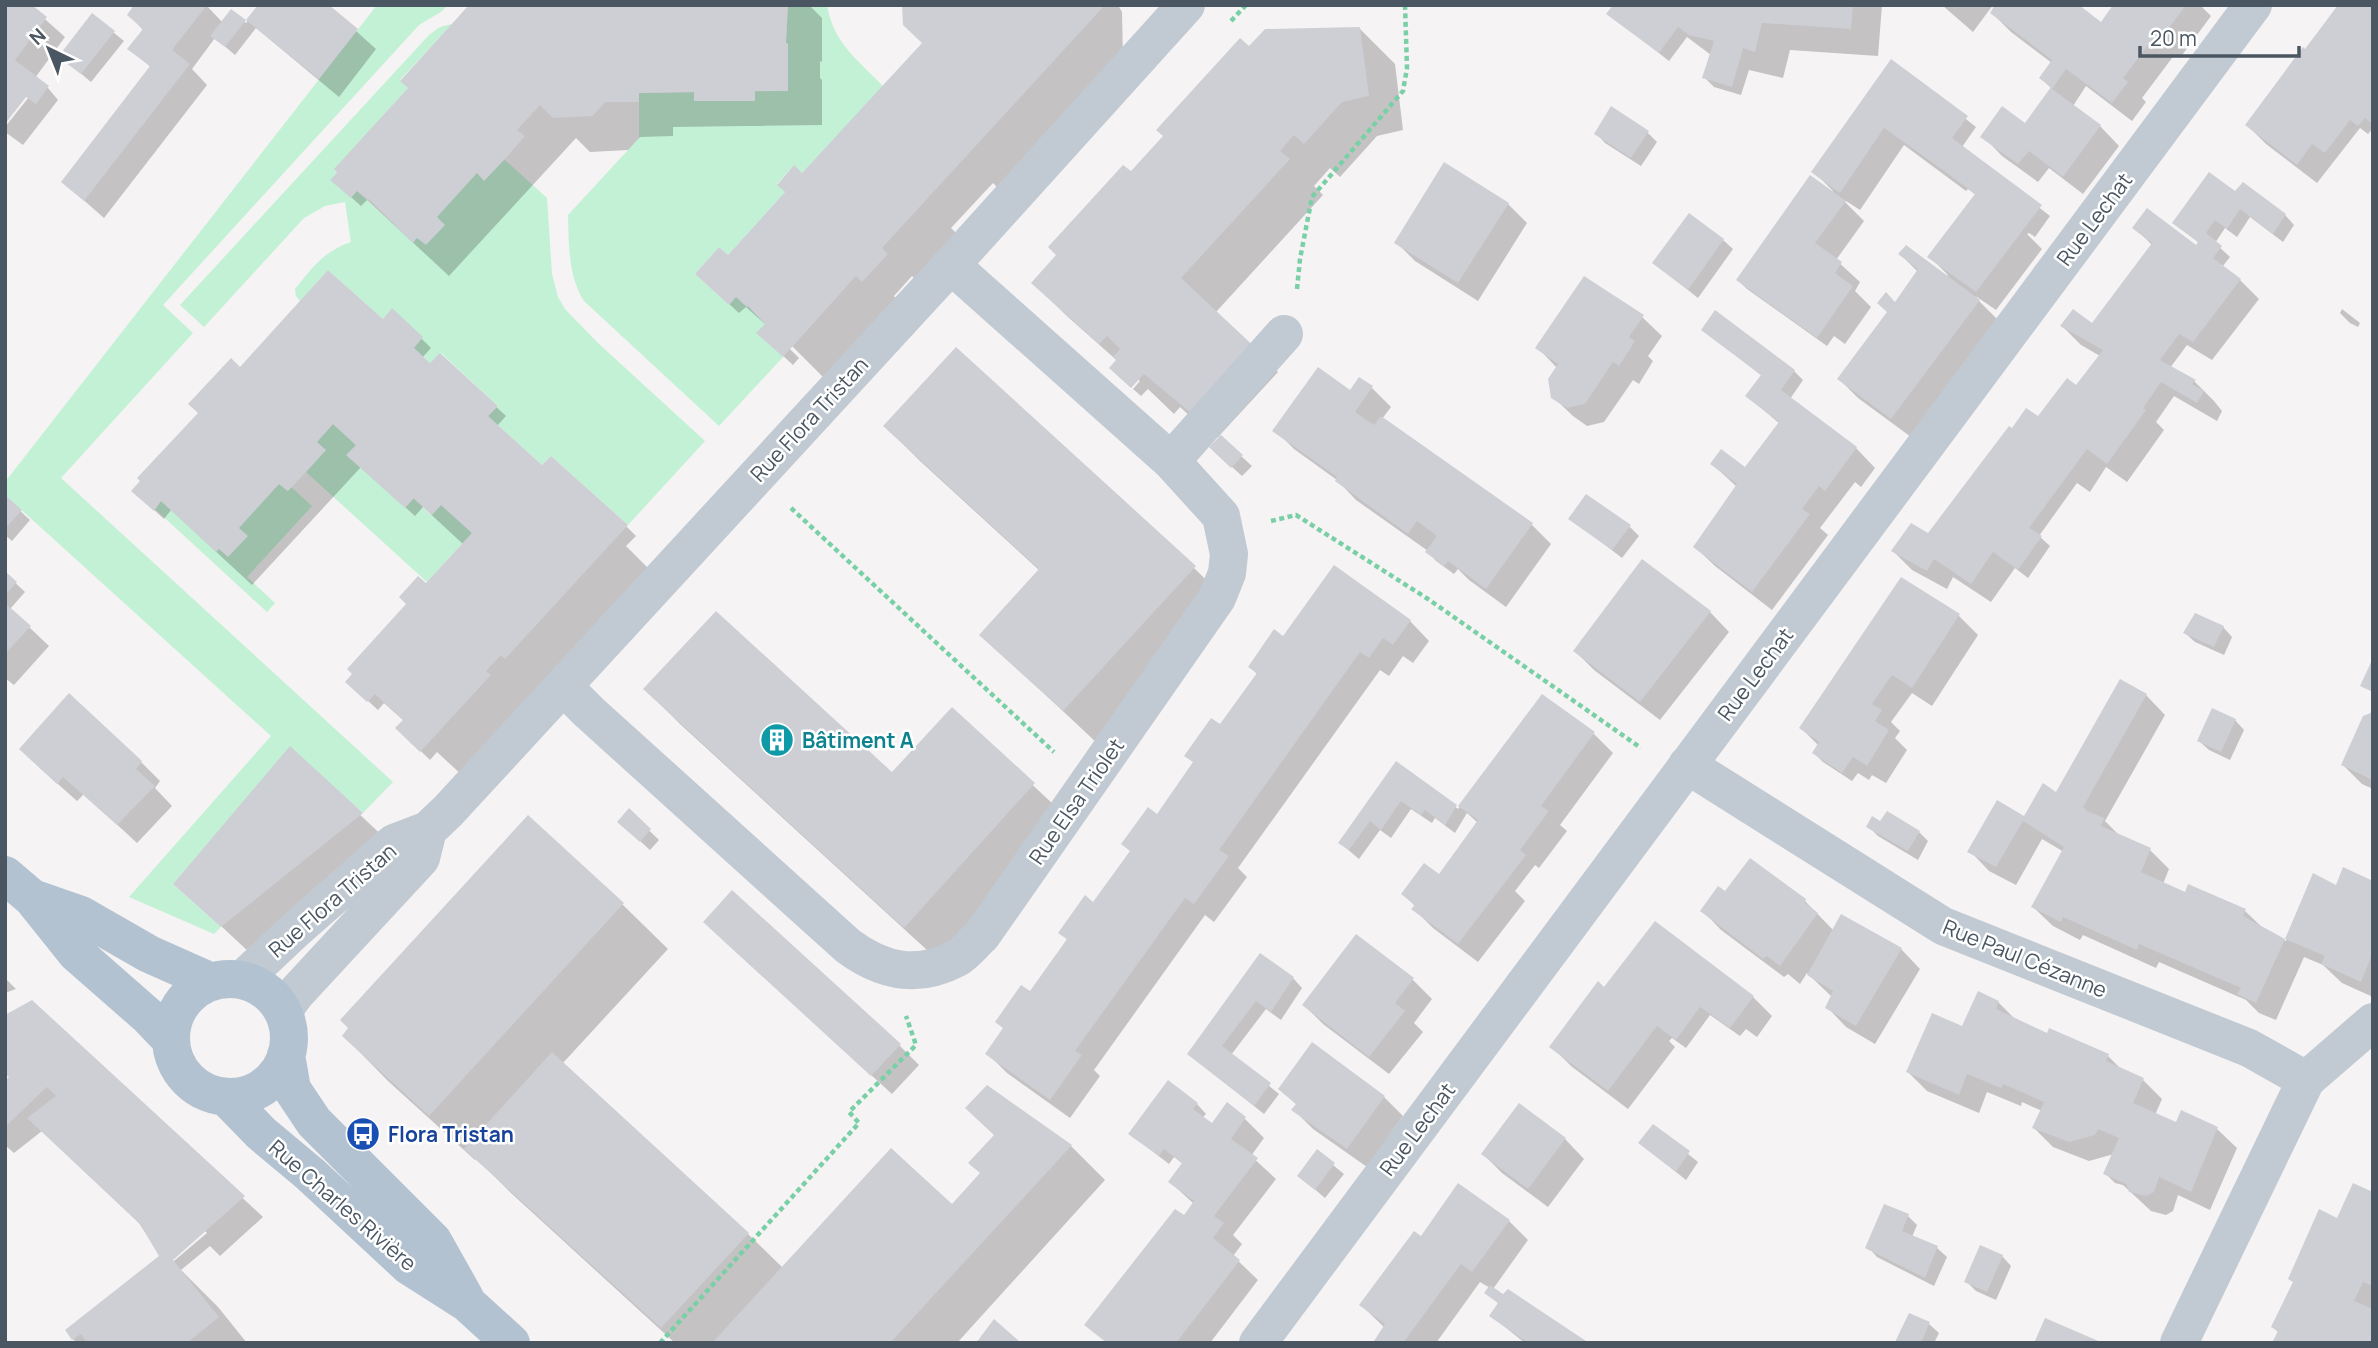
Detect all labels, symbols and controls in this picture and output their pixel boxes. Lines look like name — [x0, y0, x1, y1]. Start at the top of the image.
north arrow — [14, 14, 84, 84]
scale bar — [2140, 14, 2299, 58]
text: N — [24, 22, 51, 51]
text: 20 m — [2150, 24, 2197, 52]
street label: Rue Lechat — [2050, 167, 2138, 271]
street label: Rue Flora Tristan — [744, 351, 874, 487]
street label: Rue Lechat — [1711, 622, 1799, 726]
building icon: Bâtiment A — [758, 721, 796, 759]
place label: Bâtiment A — [802, 726, 914, 754]
street label: Rue Elsa Triolet — [1022, 732, 1130, 870]
street label: Rue Flora Tristan — [262, 837, 402, 963]
street label: Rue Paul Cézanne — [1939, 912, 2111, 1004]
street label: Rue Lechat — [1373, 1077, 1461, 1181]
bus stop icon: Flora Tristan — [344, 1115, 382, 1153]
place label: Flora Tristan — [388, 1120, 514, 1148]
street label: Rue Charles Rivière — [263, 1133, 423, 1277]

